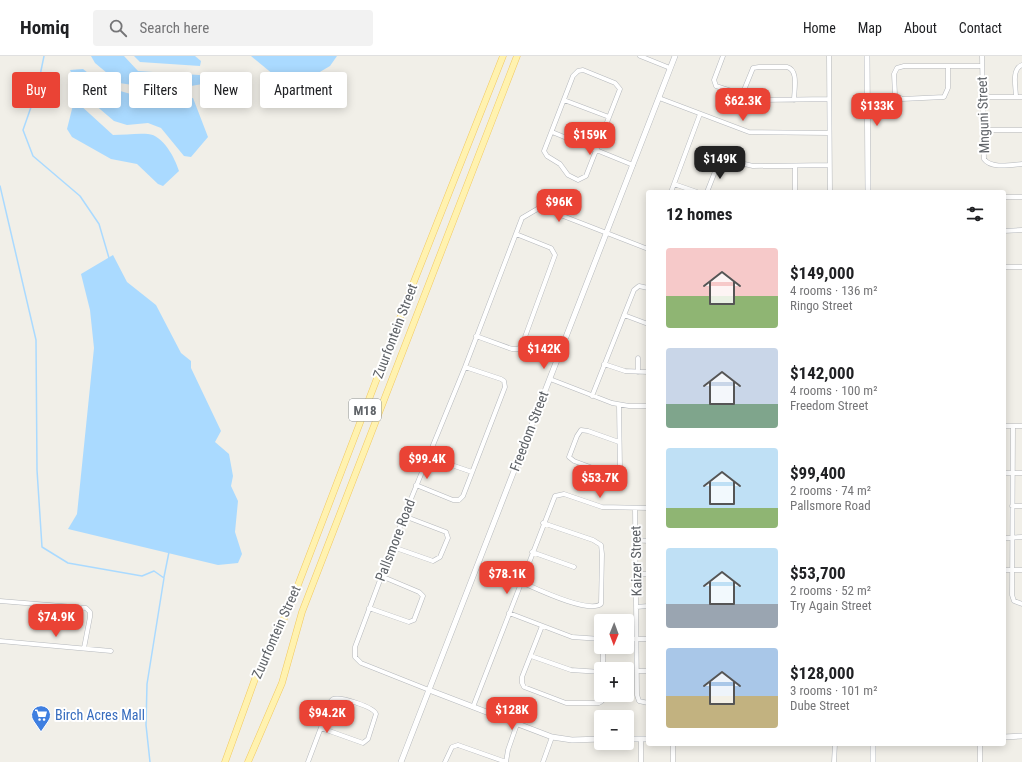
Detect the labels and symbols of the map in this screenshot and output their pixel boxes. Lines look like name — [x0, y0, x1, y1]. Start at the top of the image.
street label: Mnguni Street — [974, 76, 992, 154]
pin: $62.3K — [710, 88, 776, 122]
pin: $133K — [849, 93, 905, 127]
pin: $159K — [562, 122, 618, 156]
pin: $149K — [692, 146, 748, 180]
pin: $96K — [535, 189, 583, 223]
street label: Zuurfontein Street — [370, 281, 420, 381]
pin: $142K — [516, 336, 572, 370]
street label: Freedom Street — [506, 389, 552, 473]
road number: M18 — [349, 399, 381, 421]
pin: $99.4K — [394, 446, 460, 480]
pin: $53.7K — [567, 465, 633, 499]
street label: Pallsmore Road — [372, 497, 418, 583]
street label: Kaizer Street — [627, 526, 645, 596]
pin: $78.1K — [474, 561, 540, 595]
street label: Zuurfontein Street — [248, 583, 304, 681]
pin: $74.9K — [23, 604, 89, 638]
north arrow — [594, 614, 634, 654]
pin: $128K — [484, 697, 540, 731]
pin: $94.2K — [294, 700, 360, 734]
supermarket icon: Birch Acres Mall — [30, 704, 52, 732]
place label: Birch Acres Mall — [55, 707, 145, 723]

